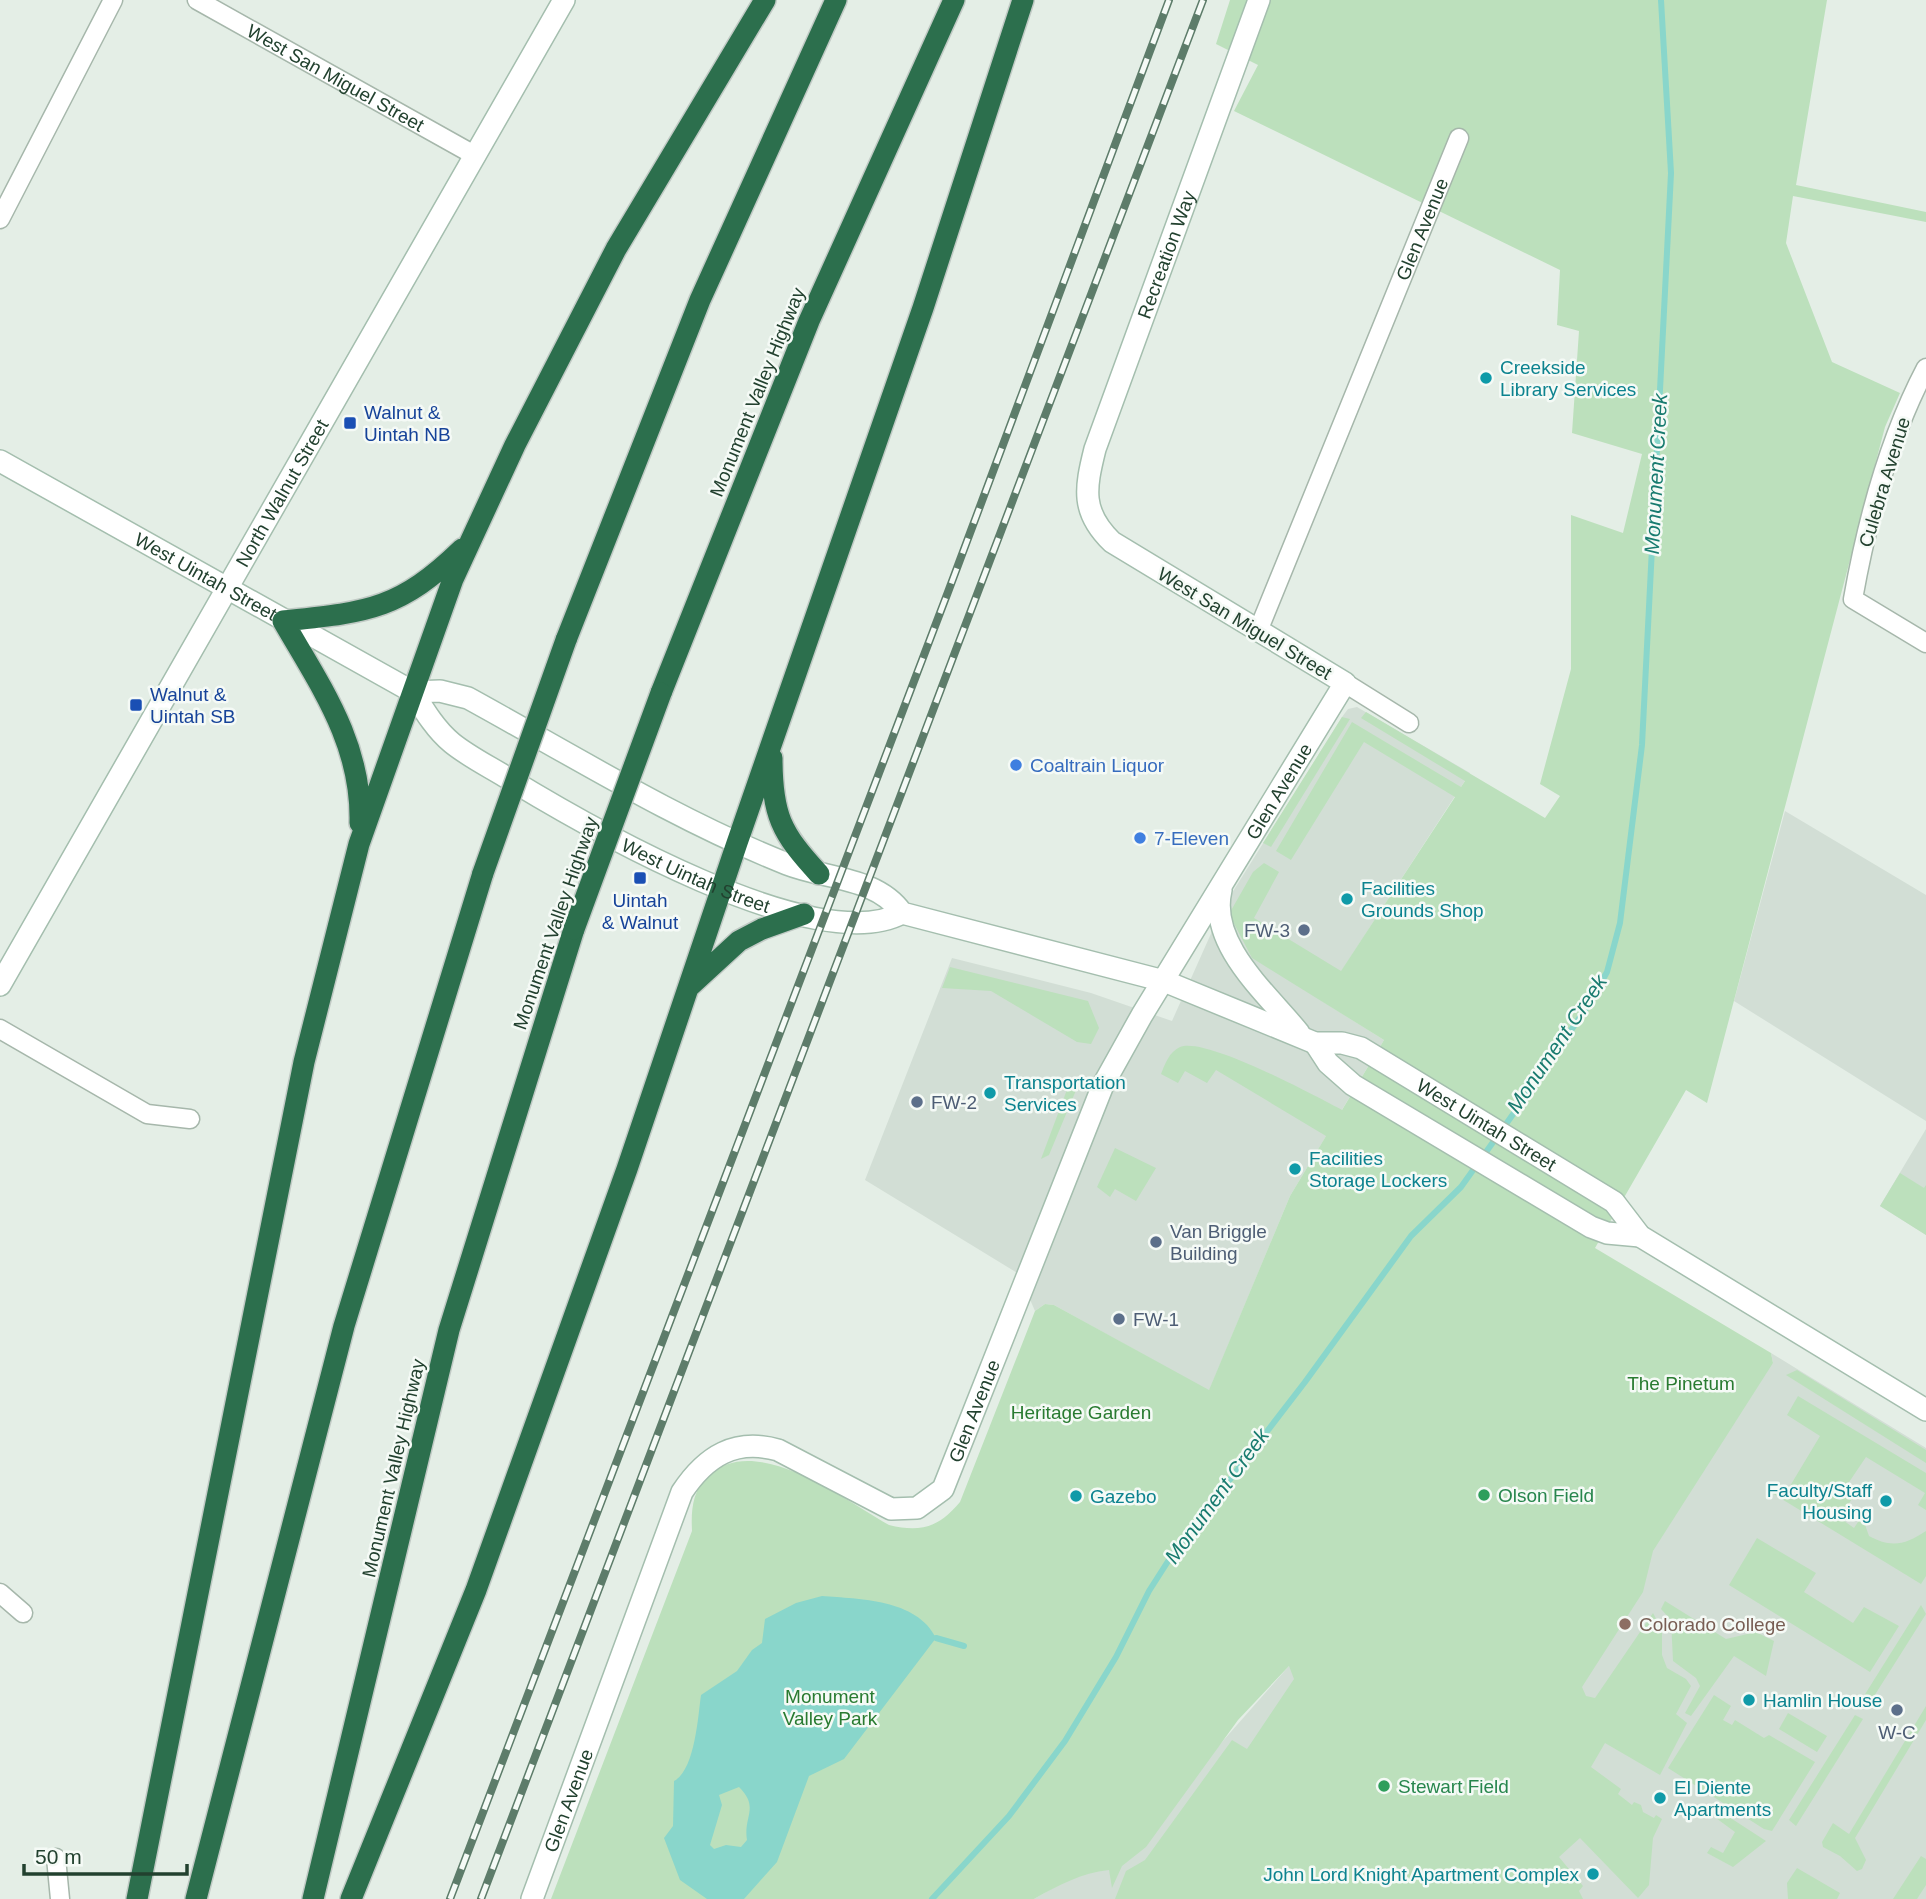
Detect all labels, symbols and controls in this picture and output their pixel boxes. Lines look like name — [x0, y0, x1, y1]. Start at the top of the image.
street label: West San Miguel Street — [243, 20, 428, 136]
street label: Glen Avenue — [1392, 175, 1453, 284]
street label: Recreation Way — [1134, 188, 1200, 322]
street label: Monument Valley Highway — [706, 284, 809, 500]
place label: Creekside Library Services — [1500, 357, 1636, 400]
marker: Creekside Library Services — [1478, 370, 1494, 386]
water label: Monument Creek — [1640, 391, 1671, 555]
place label: Walnut & Uintah NB — [364, 402, 451, 445]
street label: North Walnut Street — [232, 415, 333, 571]
marker: Walnut & Uintah NB — [342, 415, 358, 431]
street label: Culebra Avenue — [1855, 415, 1914, 550]
street label: West Uintah Street — [131, 529, 281, 625]
street label: West San Miguel Street — [1154, 563, 1336, 684]
place label: Walnut & Uintah SB — [150, 684, 236, 727]
marker: Walnut & Uintah SB — [128, 697, 144, 713]
street label: Glen Avenue — [1242, 740, 1317, 843]
place label: Coaltrain Liquor — [1030, 755, 1165, 776]
marker: Coaltrain Liquor — [1008, 757, 1024, 773]
street label: Monument Valley Highway — [509, 814, 602, 1032]
place label: 7-Eleven — [1154, 828, 1229, 849]
marker: 7-Eleven — [1132, 830, 1148, 846]
street label: West Uintah Street — [618, 834, 773, 917]
marker: Uintah & Walnut — [632, 870, 648, 886]
place label: Facilities Grounds Shop — [1361, 878, 1484, 921]
place label: Uintah & Walnut — [602, 890, 679, 933]
marker: Facilities Grounds Shop — [1339, 891, 1355, 907]
place label: FW-3 — [1244, 920, 1290, 941]
marker: FW-3 — [1296, 922, 1312, 938]
water label: Monument Creek — [1502, 969, 1612, 1117]
place label: Transportation Services — [1004, 1072, 1126, 1115]
street label: West Uintah Street — [1413, 1075, 1560, 1176]
marker: Transportation Services — [982, 1085, 998, 1101]
place label: FW-2 — [931, 1092, 977, 1113]
marker: FW-2 — [909, 1094, 925, 1110]
place label: Facilities Storage Lockers — [1309, 1148, 1447, 1191]
marker: Facilities Storage Lockers — [1287, 1161, 1303, 1177]
place label: Van Briggle Building — [1170, 1221, 1267, 1264]
marker: Van Briggle Building — [1148, 1234, 1164, 1250]
place label: FW-1 — [1133, 1309, 1179, 1330]
marker: FW-1 — [1111, 1311, 1127, 1327]
street label: Monument Valley Highway — [358, 1356, 429, 1579]
street label: Glen Avenue — [945, 1357, 1004, 1465]
park label: The Pinetum — [1627, 1373, 1735, 1394]
park label: Heritage Garden — [1011, 1402, 1151, 1423]
water label: Monument Creek — [1160, 1423, 1274, 1568]
place label: Faculty/Staff Housing — [1767, 1480, 1873, 1523]
place label: Olson Field — [1498, 1485, 1594, 1506]
place label: Gazebo — [1090, 1486, 1157, 1507]
marker: Olson Field — [1476, 1487, 1492, 1503]
marker: Gazebo — [1068, 1488, 1084, 1504]
marker: Faculty/Staff Housing — [1878, 1493, 1894, 1509]
place label: Colorado College — [1639, 1614, 1786, 1635]
marker: Colorado College — [1617, 1616, 1633, 1632]
park label: Monument Valley Park — [783, 1686, 878, 1729]
place label: Hamlin House — [1763, 1690, 1882, 1711]
marker: Hamlin House — [1741, 1692, 1757, 1708]
marker: W-C — [1889, 1702, 1905, 1718]
place label: W-C — [1878, 1722, 1916, 1743]
street label: Glen Avenue — [540, 1746, 597, 1855]
place label: Stewart Field — [1398, 1776, 1509, 1797]
place label: El Diente Apartments — [1674, 1777, 1771, 1820]
marker: Stewart Field — [1376, 1778, 1392, 1794]
marker: El Diente Apartments — [1652, 1790, 1668, 1806]
scale bar — [24, 1832, 187, 1876]
text: 50 m — [35, 1845, 82, 1868]
place label: John Lord Knight Apartment Complex — [1263, 1864, 1579, 1885]
marker: John Lord Knight Apartment Complex — [1585, 1866, 1601, 1882]

